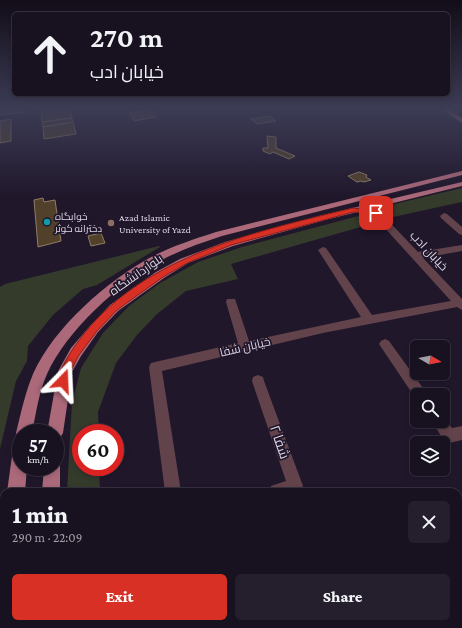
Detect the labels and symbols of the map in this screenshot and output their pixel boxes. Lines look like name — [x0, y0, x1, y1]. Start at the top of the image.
pin — [359, 196, 393, 230]
place label: خوابگاه دخترانه کوثر — [54, 211, 102, 234]
place label: Azad Islamic University of Yazd — [119, 212, 191, 235]
marker: خوابگاه دخترانه کوثر — [42, 217, 52, 227]
marker: Azad Islamic University of Yazd — [106, 218, 116, 228]
street label: خیابان ادب — [407, 228, 451, 274]
street label: بلواردانشگاه — [107, 252, 165, 298]
street label: خیابان شفا — [218, 334, 272, 360]
north arrow — [410, 340, 450, 380]
position arrow — [42, 360, 84, 402]
street label: شفا ۲ — [267, 423, 293, 461]
speed limit sign: 60 — [72, 424, 124, 476]

